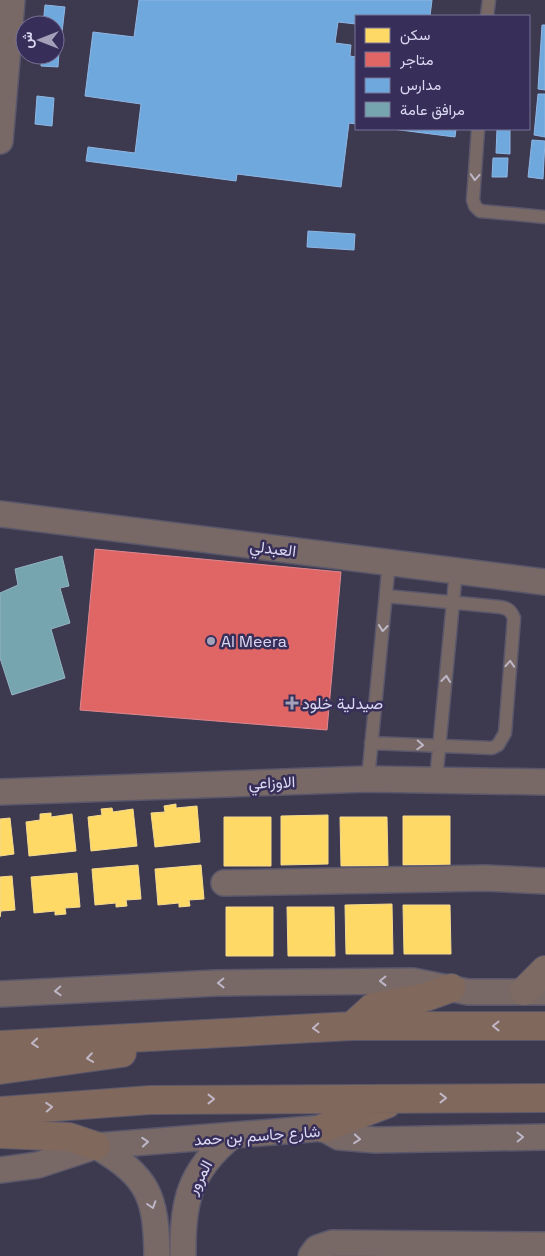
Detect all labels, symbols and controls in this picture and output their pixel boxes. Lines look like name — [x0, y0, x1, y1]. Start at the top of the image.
north arrow — [15, 15, 65, 65]
legend — [355, 15, 530, 130]
text: سكن — [400, 25, 430, 45]
text: ش — [18, 31, 36, 48]
text: متاجر — [399, 50, 434, 69]
text: مدارس — [400, 75, 441, 95]
text: مرافق عامة — [400, 100, 465, 120]
one-way arrow — [469, 174, 480, 182]
street label: العبدلي — [248, 535, 297, 565]
one-way arrow — [378, 624, 389, 632]
place label: Al Meera — [221, 631, 287, 652]
marker: Al Meera — [205, 635, 217, 647]
one-way arrow — [505, 659, 516, 667]
one-way arrow — [440, 675, 451, 683]
place label: صيدلية خلود — [302, 693, 383, 714]
marker: صيدلية خلود — [286, 697, 298, 709]
one-way arrow — [416, 740, 424, 751]
street label: الاوزاعي — [248, 771, 296, 797]
one-way arrow — [379, 976, 386, 986]
one-way arrow — [216, 978, 224, 989]
one-way arrow — [54, 986, 62, 997]
one-way arrow — [492, 1021, 500, 1031]
one-way arrow — [312, 1023, 320, 1033]
one-way arrow — [31, 1037, 39, 1048]
one-way arrow — [86, 1052, 94, 1063]
one-way arrow — [440, 1092, 448, 1103]
one-way arrow — [208, 1094, 215, 1104]
one-way arrow — [45, 1102, 53, 1113]
street label: شارع جاسم بن حمد — [193, 1121, 321, 1151]
one-way arrow — [516, 1132, 524, 1142]
one-way arrow — [353, 1133, 361, 1144]
one-way arrow — [141, 1137, 149, 1148]
street label: المرور — [181, 1156, 217, 1199]
one-way arrow — [146, 1200, 156, 1209]

